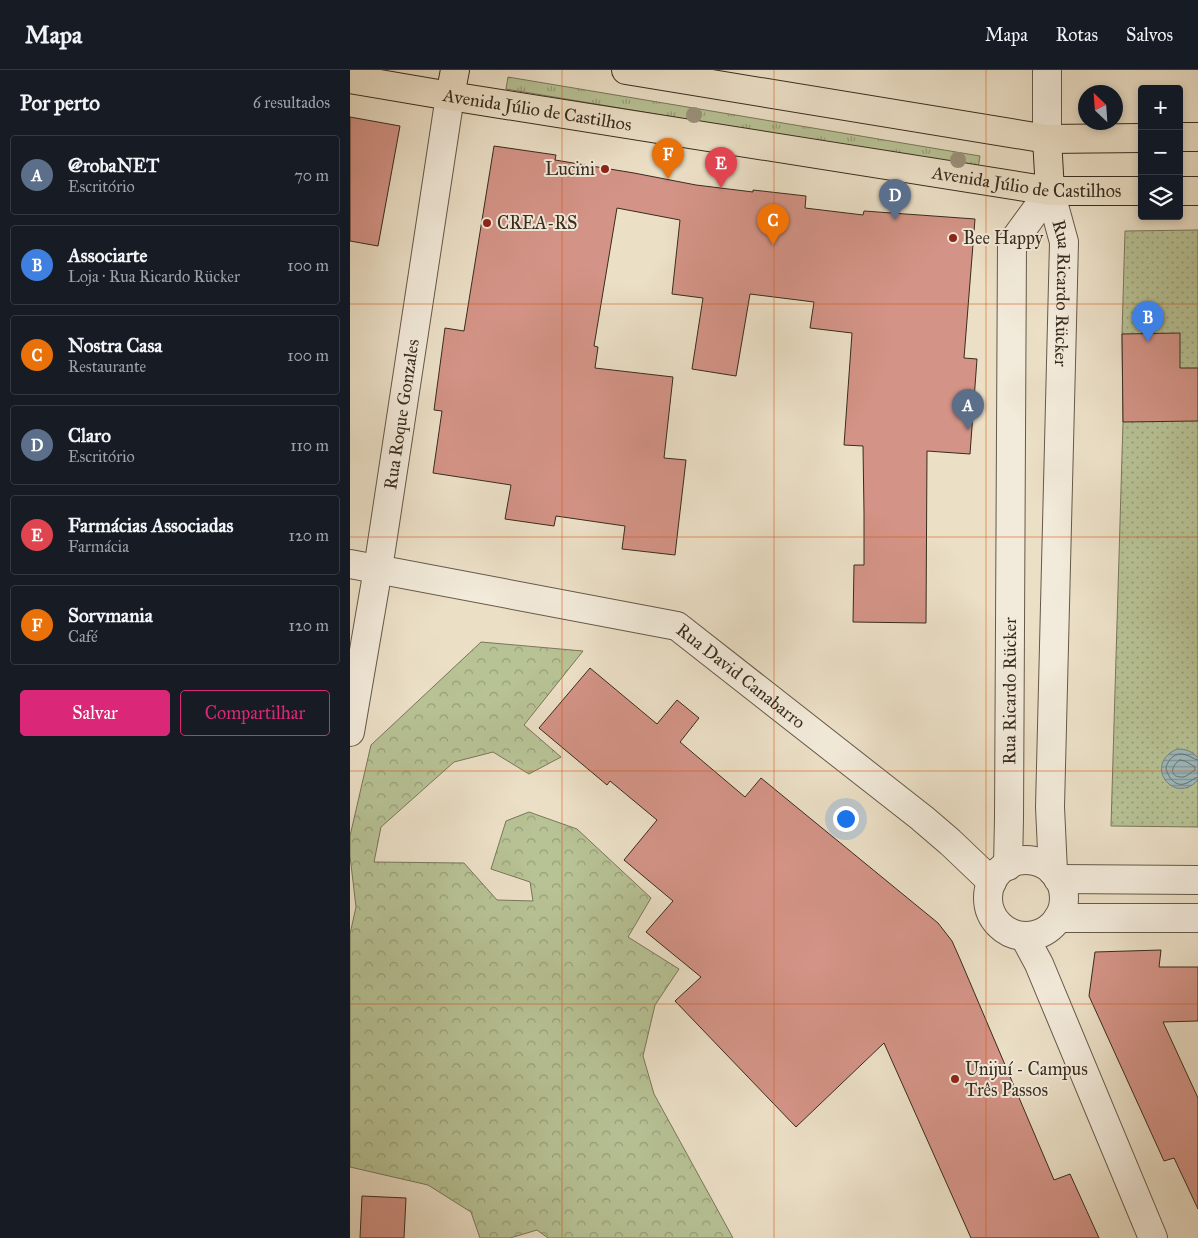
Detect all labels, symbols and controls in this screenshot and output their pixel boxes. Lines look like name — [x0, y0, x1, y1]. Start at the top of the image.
text: Mapa — [25, 20, 82, 50]
text: Mapa — [985, 24, 1028, 46]
text: Rotas — [1056, 24, 1098, 46]
text: Salvos — [1126, 24, 1173, 46]
street label: Avenida Júlio de Castilhos — [440, 84, 633, 136]
north arrow — [1078, 85, 1123, 130]
map controls — [1138, 85, 1183, 220]
button: + — [1138, 85, 1183, 130]
text: Por perto — [20, 90, 100, 116]
text: 6 resultados — [253, 93, 330, 112]
button: − — [1138, 130, 1183, 175]
pin: F — [652, 138, 684, 179]
pin: E — [705, 147, 737, 188]
text: @robaNET — [68, 154, 159, 177]
place label: Lucini — [545, 158, 595, 180]
street label: Avenida Júlio de Castilhos — [929, 161, 1121, 202]
marker: Lucini — [599, 163, 611, 175]
text: A — [32, 166, 42, 185]
text: 70 m — [294, 166, 329, 185]
button: layers — [1138, 175, 1183, 220]
text: Escritório — [68, 177, 135, 196]
pin: D — [879, 179, 911, 220]
pin: C — [757, 204, 789, 245]
place label: CREA-RS — [497, 212, 577, 234]
marker: CREA-RS — [481, 217, 493, 229]
street label: Rua Ricardo Rücker — [1047, 217, 1075, 367]
place label: Bee Happy — [963, 227, 1044, 249]
marker: Bee Happy — [947, 232, 959, 244]
text: Associarte — [68, 244, 147, 267]
text: B — [32, 256, 42, 275]
text: 100 m — [287, 256, 329, 275]
text: Loja · Rua Ricardo Rücker — [68, 267, 240, 286]
pin: B — [1132, 301, 1164, 342]
text: Nostra Casa — [68, 334, 162, 357]
street label: Rua Roque Gonzales — [379, 337, 424, 491]
text: C — [32, 346, 42, 365]
text: 100 m — [287, 346, 329, 365]
text: Restaurante — [68, 357, 146, 376]
pin: A — [952, 389, 984, 430]
text: Claro — [68, 424, 111, 447]
text: D — [31, 436, 43, 455]
text: 110 m — [290, 436, 329, 455]
text: Escritório — [68, 447, 135, 466]
text: Farmácias Associadas — [68, 514, 234, 537]
text: E — [31, 526, 43, 545]
text: 120 m — [289, 526, 329, 545]
text: Farmácia — [68, 537, 129, 556]
text: Sorvmania — [68, 604, 153, 627]
text: F — [32, 616, 42, 635]
text: 120 m — [289, 616, 329, 635]
street label: Rua Ricardo Rücker — [998, 617, 1021, 765]
street label: Rua David Canabarro — [672, 619, 810, 733]
text: Café — [68, 627, 98, 646]
button: Salvar — [20, 690, 170, 736]
button: Compartilhar — [180, 690, 330, 736]
your location — [833, 806, 859, 832]
place label: Unijuí - Campus Três Passos — [965, 1058, 1088, 1101]
marker: Unijuí - Campus Três Passos — [949, 1073, 961, 1085]

